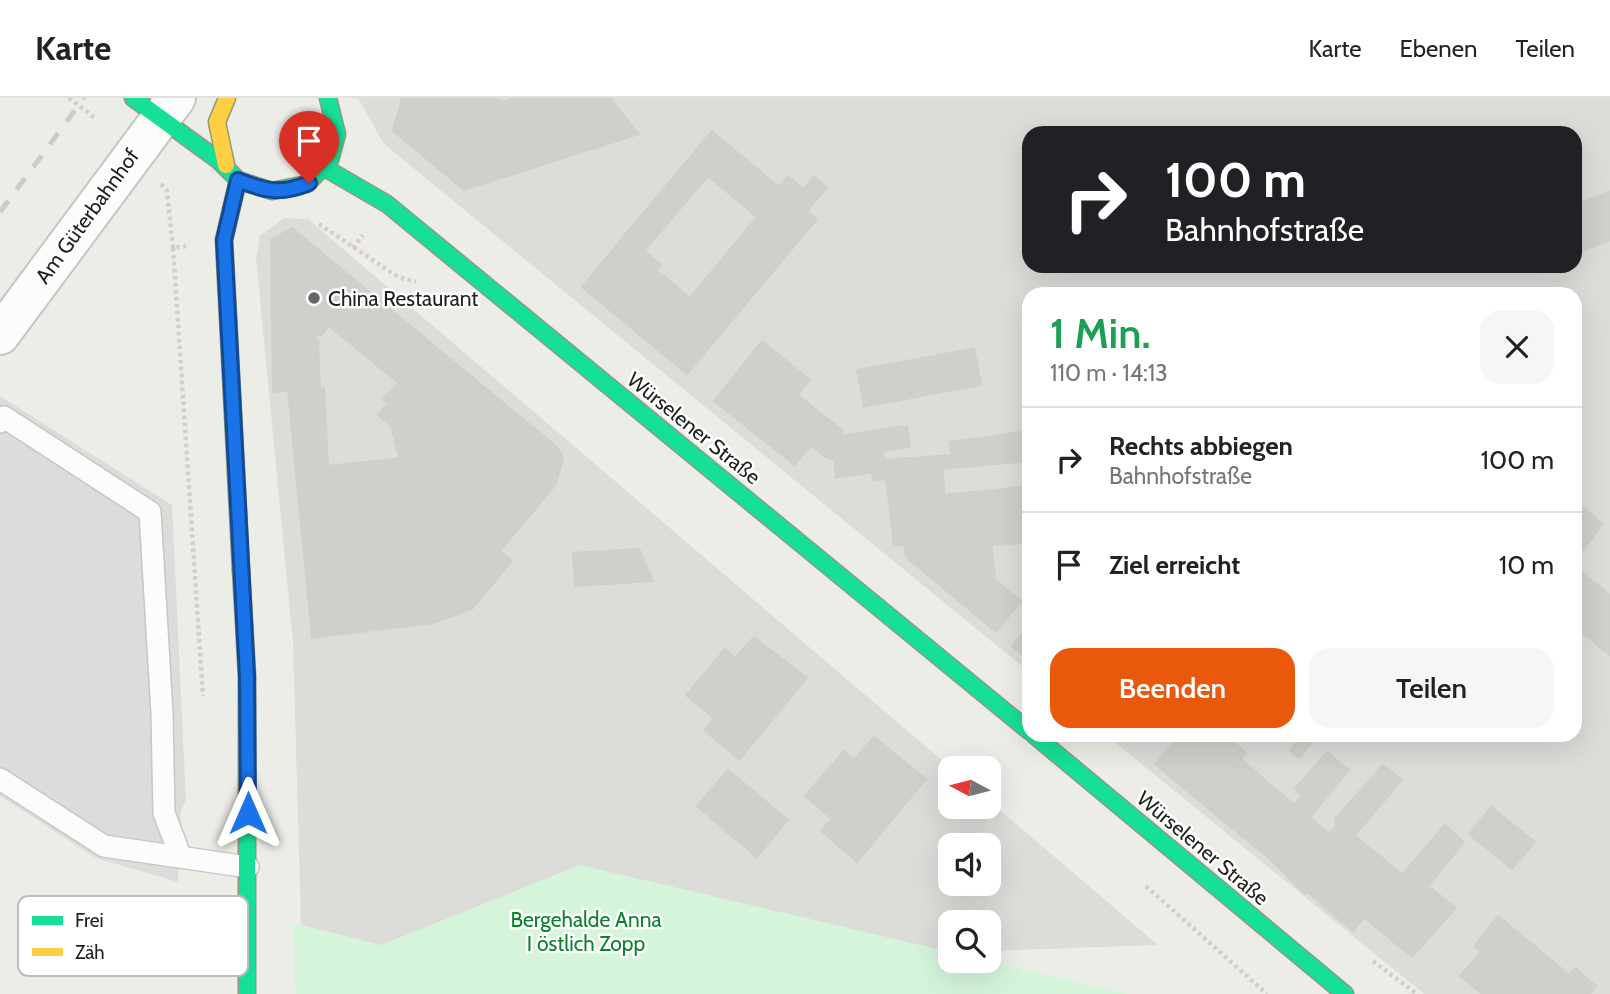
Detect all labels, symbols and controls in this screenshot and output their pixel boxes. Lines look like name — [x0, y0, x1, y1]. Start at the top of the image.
text: Karte — [35, 28, 111, 68]
text: Karte — [1308, 34, 1361, 63]
text: Ebenen — [1399, 34, 1477, 63]
text: Teilen — [1515, 34, 1575, 63]
pin — [279, 111, 339, 183]
icon: arrive — [290, 122, 328, 160]
street label: Am Güterbahnhof — [30, 144, 144, 288]
text: 100 m — [1165, 150, 1306, 209]
icon: right — [1050, 154, 1141, 245]
text: Bahnhofstraße — [1165, 210, 1364, 249]
place label: China Restaurant — [328, 286, 478, 311]
marker: China Restaurant — [306, 290, 322, 306]
text: 1 Min. — [1050, 307, 1151, 359]
button: close — [1480, 310, 1554, 384]
text: 110 m · 14:13 — [1050, 359, 1168, 387]
street label: Würselener Straße — [622, 367, 766, 490]
text: Rechts abbiegen — [1109, 430, 1293, 462]
icon: right — [1050, 441, 1088, 479]
text: 100 m — [1481, 444, 1554, 476]
text: Bahnhofstraße — [1109, 462, 1252, 490]
icon: arrive — [1050, 546, 1088, 584]
text: Ziel erreicht — [1109, 549, 1240, 581]
text: 10 m — [1499, 549, 1554, 581]
button: Beenden — [1050, 648, 1295, 728]
button: Teilen — [1309, 648, 1554, 728]
north arrow — [938, 756, 1001, 819]
map controls — [938, 756, 1001, 973]
position arrow — [211, 776, 285, 850]
street label: Würselener Straße — [1132, 786, 1274, 910]
button: sound — [938, 833, 1001, 896]
legend — [18, 896, 248, 976]
park label: Bergehalde Anna I östlich Zopp — [511, 907, 661, 956]
text: Frei — [75, 909, 104, 932]
button: search — [938, 910, 1001, 973]
text: Zäh — [75, 941, 105, 964]

